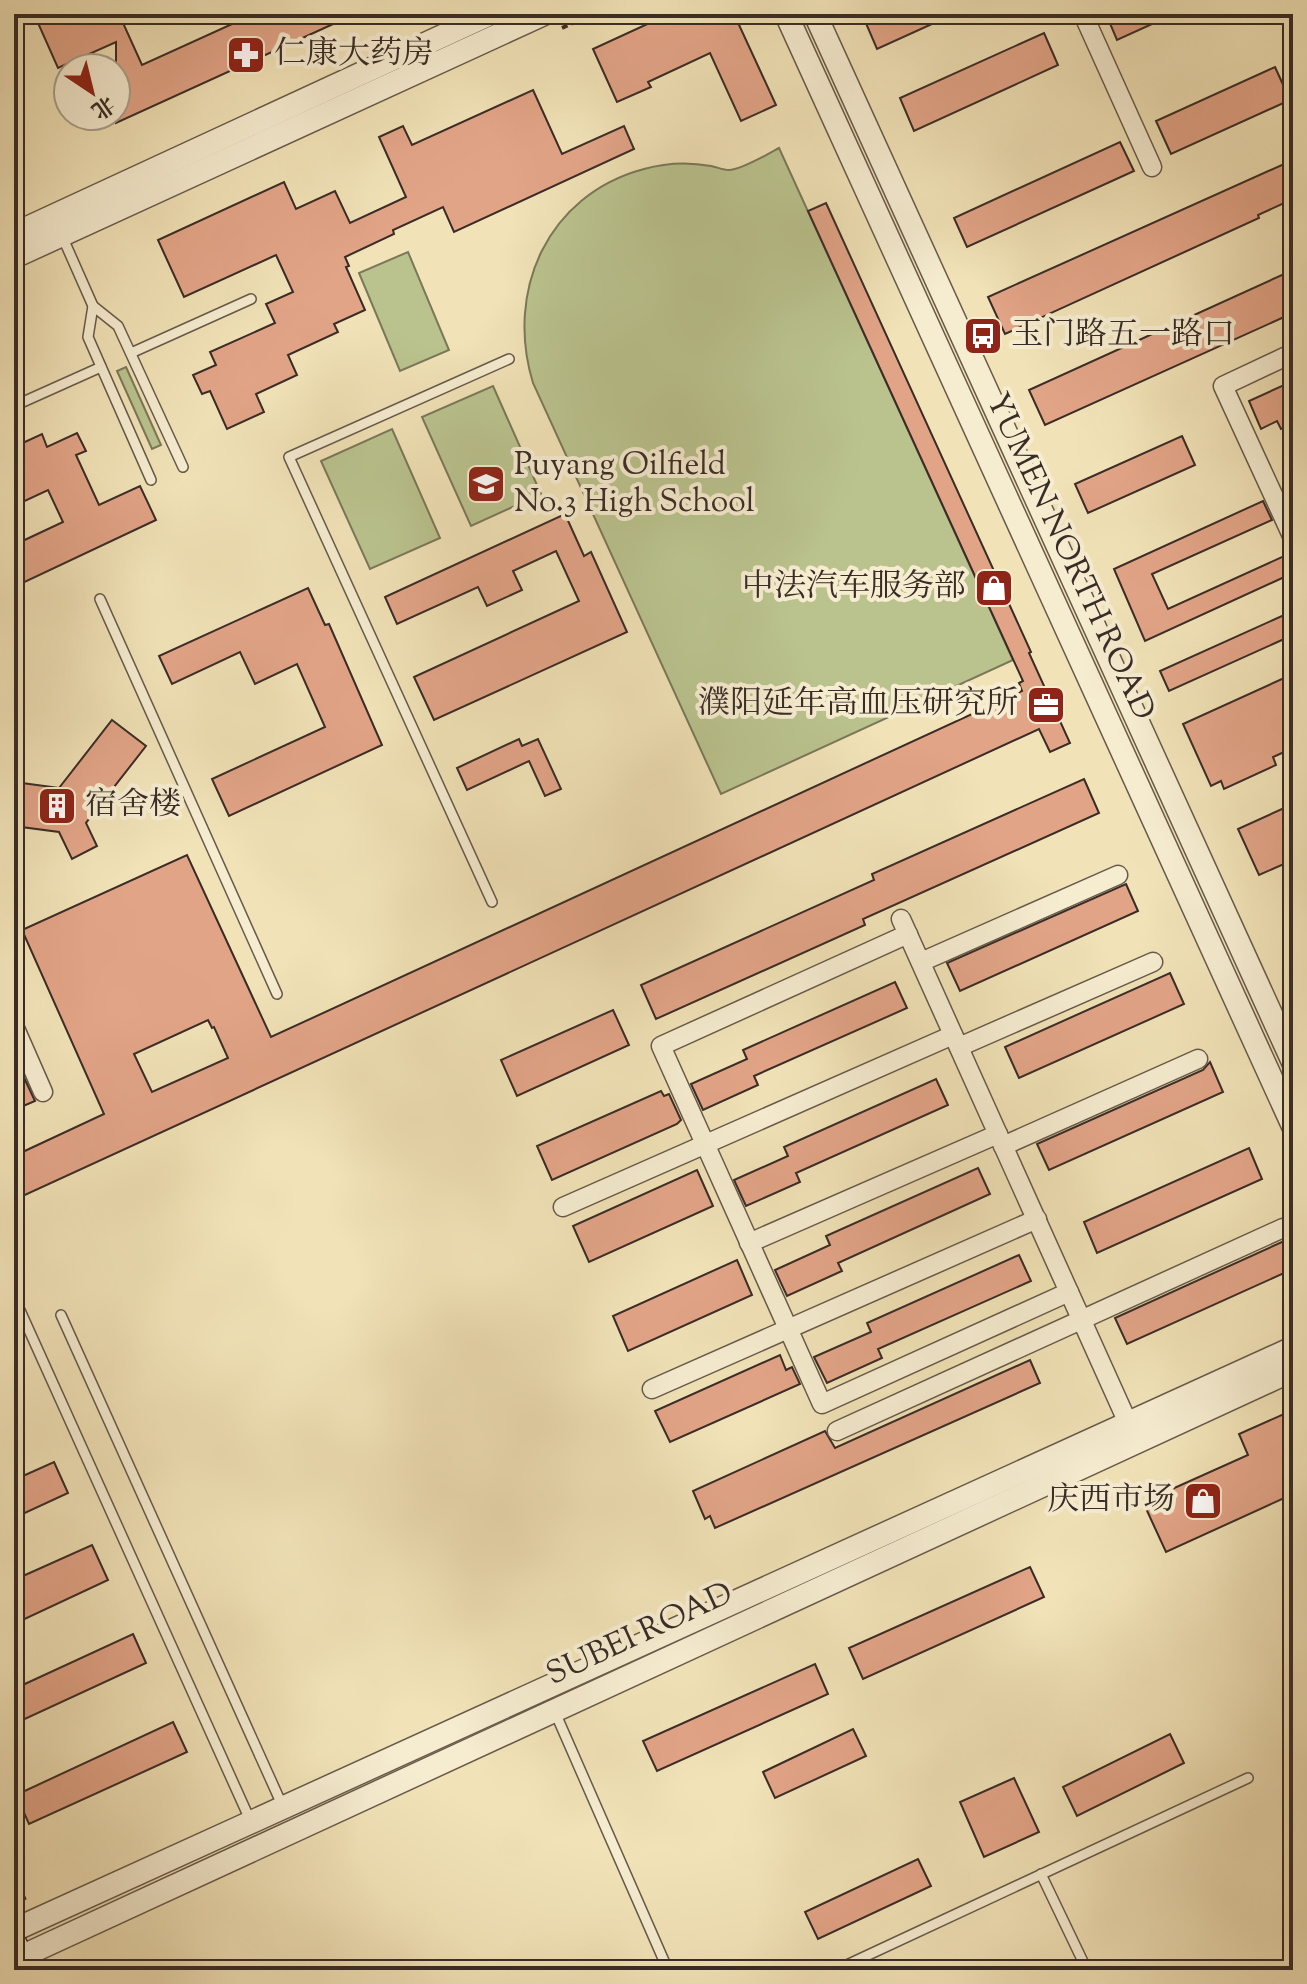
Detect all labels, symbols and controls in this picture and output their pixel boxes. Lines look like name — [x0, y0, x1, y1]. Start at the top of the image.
place label: 仁康大药房 — [274, 32, 434, 78]
pharmacy icon: 仁康大药房 — [225, 34, 267, 76]
north arrow — [52, 52, 132, 132]
text: 北 — [84, 87, 120, 125]
place label: 玉门路五一路口 — [1011, 313, 1235, 359]
bus stop icon: 玉门路五一路口 — [962, 315, 1004, 357]
street label: YUMEN NORTH ROAD — [973, 386, 1165, 728]
place label: Puyang Oilfield No.3 High School — [514, 443, 755, 526]
school or university icon: Puyang Oilfield No.3 High School — [465, 463, 507, 505]
place label: 中法汽车服务部 — [742, 565, 966, 611]
shop icon: 中法汽车服务部 — [973, 567, 1015, 609]
place label: 濮阳延年高血压研究所 — [698, 682, 1018, 728]
office icon: 濮阳延年高血压研究所 — [1025, 684, 1067, 726]
place label: 宿舍楼 — [85, 783, 181, 829]
building icon: 宿舍楼 — [36, 785, 78, 827]
place label: 庆西市场 — [1047, 1478, 1175, 1524]
shop icon: 庆西市场 — [1182, 1480, 1224, 1522]
street label: SUBEI ROAD — [539, 1572, 741, 1698]

